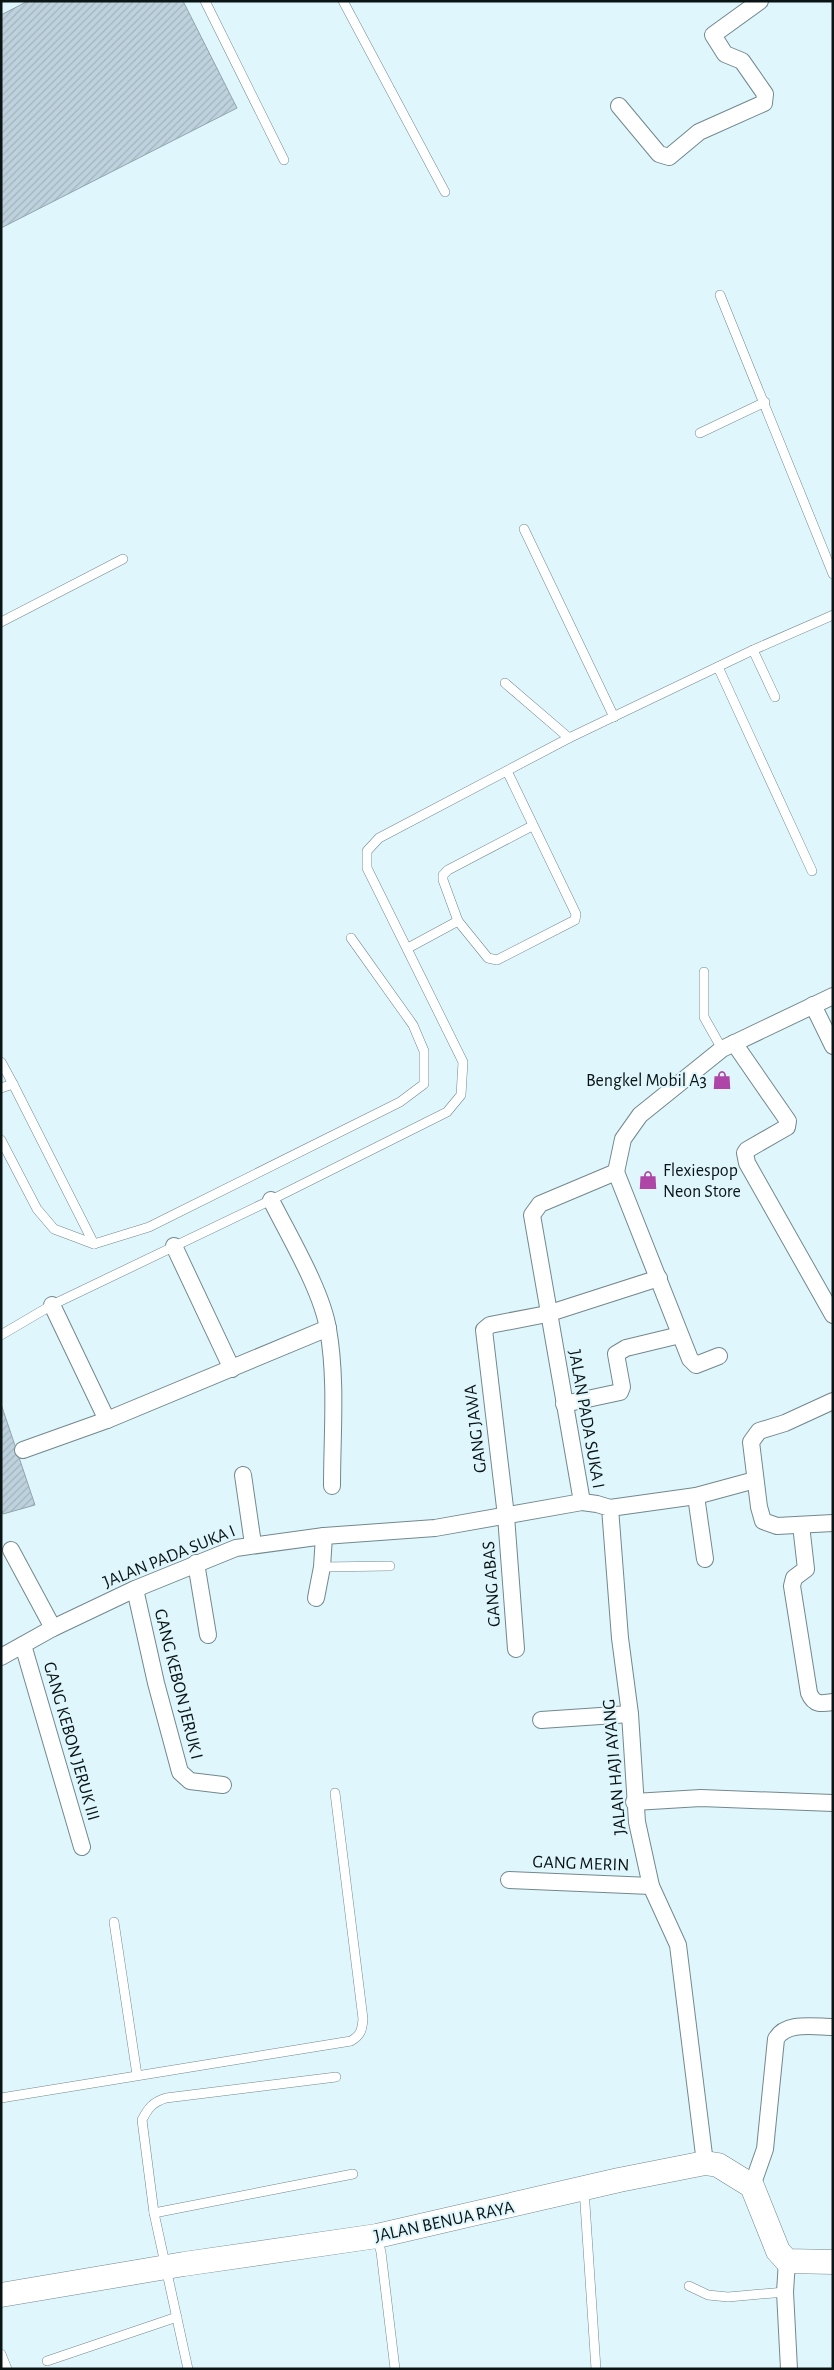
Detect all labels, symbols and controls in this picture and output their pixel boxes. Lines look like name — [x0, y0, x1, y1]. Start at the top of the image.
shop icon: Bengkel Mobil A3 — [711, 1069, 733, 1091]
place label: Bengkel Mobil A3 — [586, 1072, 707, 1090]
place label: Flexiespop Neon Store — [663, 1162, 741, 1201]
shop icon: Flexiespop Neon Store — [637, 1169, 659, 1191]
street label: JALAN PADA SUKA I — [565, 1348, 607, 1490]
street label: GANG JAWA — [462, 1383, 490, 1474]
street label: JALAN PADA SUKA I — [101, 1522, 238, 1592]
street label: GANG ABAS — [480, 1540, 504, 1627]
street label: GANG KEBON JERUK I — [151, 1607, 205, 1761]
street label: GANG KEBON JERUK III — [40, 1660, 102, 1823]
street label: JALAN HAJI AYANG — [600, 1698, 630, 1836]
street label: GANG MERIN — [532, 1853, 630, 1875]
street label: JALAN BENUA RAYA — [373, 2198, 516, 2246]

